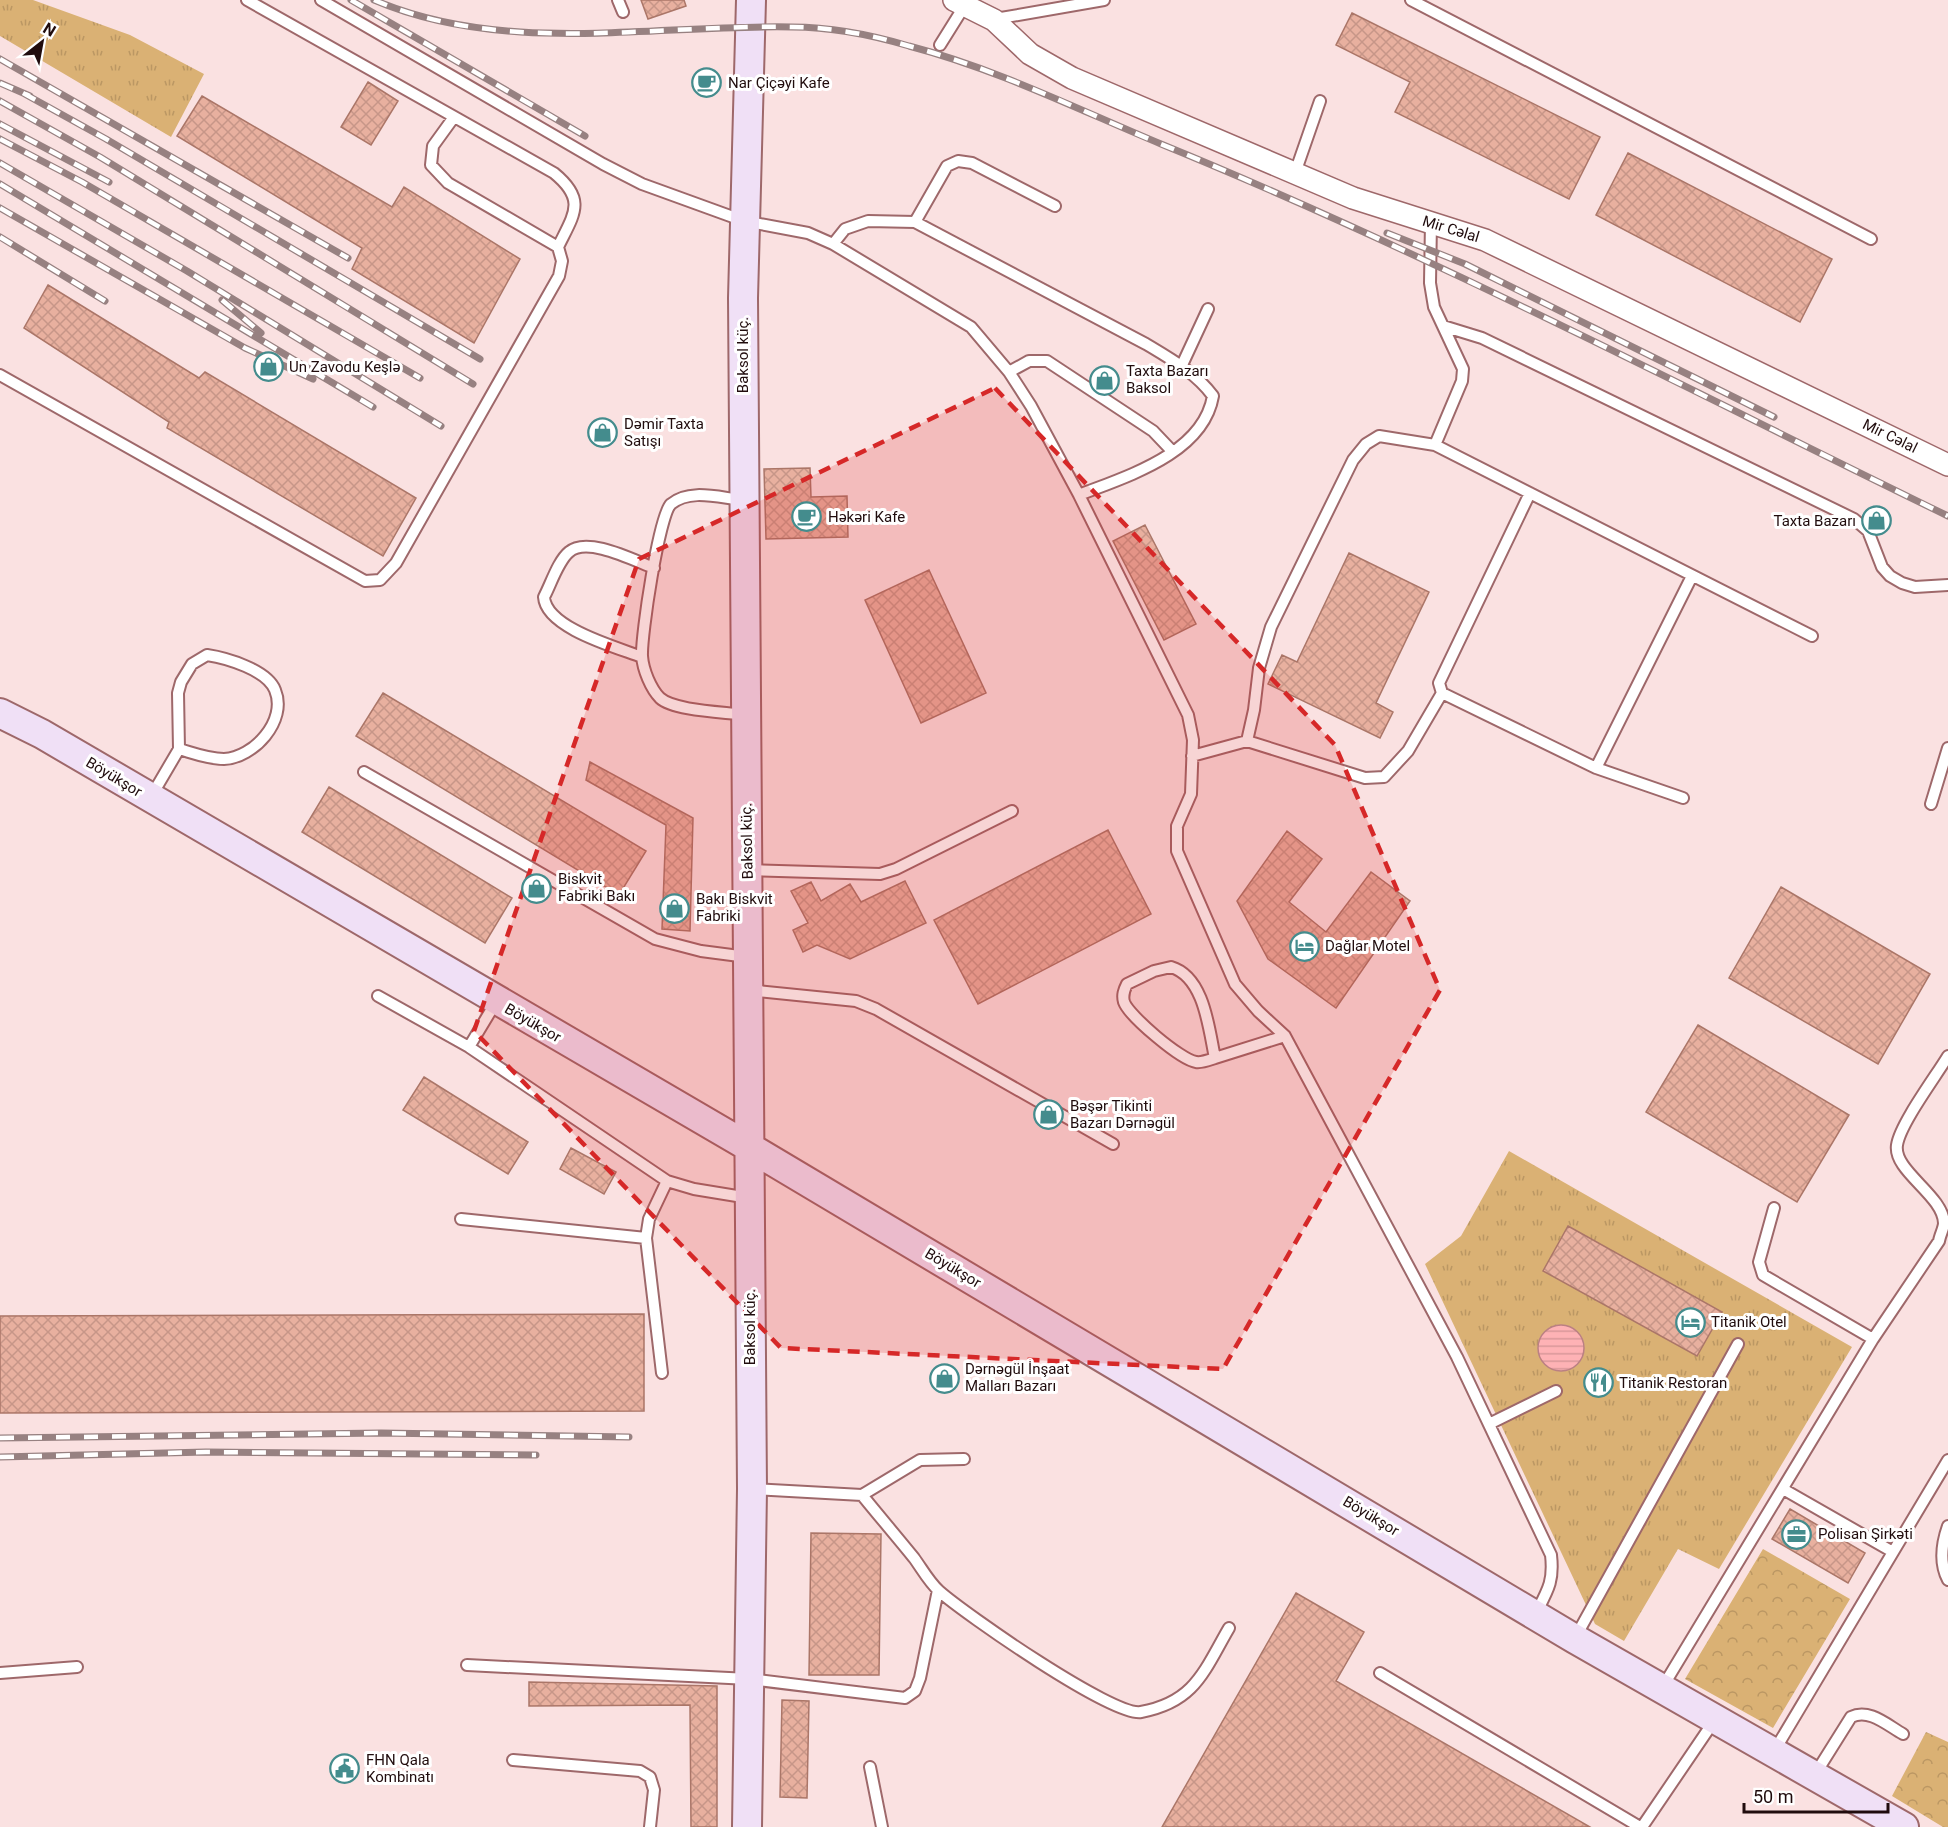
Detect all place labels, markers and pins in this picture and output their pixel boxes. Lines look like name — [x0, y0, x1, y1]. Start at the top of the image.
cafe icon: Nar Çiçəyi Kafe — [691, 67, 723, 99]
place label: Nar Çiçəyi Kafe — [728, 74, 830, 92]
shop icon: Un Zavodu Keşlə — [252, 351, 284, 383]
place label: Un Zavodu Keşlə — [289, 358, 400, 376]
place label: Taxta Bazarı Baksol — [1126, 362, 1208, 397]
shop icon: Taxta Bazarı Baksol — [1089, 364, 1121, 396]
place label: Dəmir Taxta Satışı — [624, 415, 704, 450]
shop icon: Dəmir Taxta Satışı — [587, 417, 619, 449]
cafe icon: Həkəri Kafe — [791, 501, 823, 533]
shop icon: Taxta Bazarı — [1861, 505, 1893, 537]
place label: Həkəri Kafe — [828, 508, 905, 526]
place label: Taxta Bazarı — [1774, 512, 1856, 530]
place label: Biskvit Fabriki Bakı — [558, 870, 635, 905]
shop icon: Biskvit Fabriki Bakı — [521, 872, 553, 904]
place label: Bakı Biskvit Fabriki — [696, 890, 773, 925]
shop icon: Bakı Biskvit Fabriki — [659, 892, 691, 924]
hotel icon: Dağlar Motel — [1288, 930, 1320, 962]
place label: Dağlar Motel — [1325, 937, 1410, 955]
place label: Bəşər Tikinti Bazarı Dərnəgül — [1070, 1097, 1175, 1132]
shop icon: Bəşər Tikinti Bazarı Dərnəgül — [1033, 1099, 1065, 1131]
hotel icon: Titanik Otel — [1674, 1306, 1706, 1338]
place label: Titanik Otel — [1711, 1313, 1787, 1331]
place label: Dərnəgül İnşaat Malları Bazarı — [965, 1360, 1070, 1395]
shop icon: Dərnəgül İnşaat Malları Bazarı — [928, 1362, 960, 1394]
restaurant icon: Titanik Restoran — [1582, 1367, 1614, 1399]
place label: Titanik Restoran — [1619, 1374, 1727, 1392]
office icon: Polisan Şirkəti — [1781, 1518, 1813, 1550]
place label: Polisan Şirkəti — [1818, 1525, 1913, 1543]
place label: FHN Qala Kombinatı — [366, 1751, 434, 1786]
public building icon: FHN Qala Kombinatı — [329, 1753, 361, 1785]

